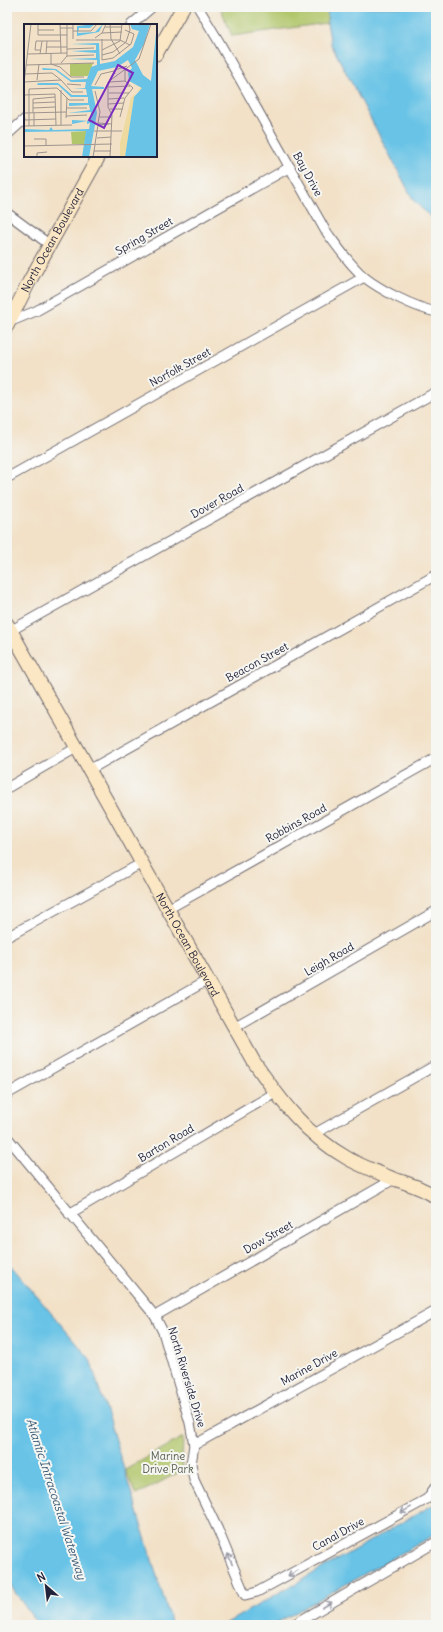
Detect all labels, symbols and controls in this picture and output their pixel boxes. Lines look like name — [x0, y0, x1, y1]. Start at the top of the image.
inset map — [24, 24, 157, 157]
street label: Bay Drive — [290, 149, 326, 199]
street label: North Ocean Boulevard — [18, 185, 87, 295]
street label: Spring Street — [113, 214, 175, 258]
street label: Norfolk Street — [147, 344, 213, 390]
street label: Dover Road — [188, 481, 246, 521]
street label: Beacon Street — [223, 639, 291, 685]
street label: Robbins Road — [263, 800, 329, 845]
street label: North Ocean Boulevard — [153, 890, 223, 999]
street label: Leigh Road — [302, 939, 357, 979]
street label: Barton Road — [136, 1121, 197, 1165]
street label: Dow Street — [241, 1217, 295, 1257]
street label: North Riverside Drive — [165, 1325, 209, 1429]
street label: Marine Drive — [278, 1346, 340, 1388]
water label: Atlantic Intracoastal Waterway — [23, 1416, 90, 1582]
park label: Marine Drive Park — [142, 1449, 194, 1476]
one-way arrow — [400, 1506, 412, 1514]
street label: Canal Drive — [310, 1514, 366, 1554]
one-way arrow — [226, 1554, 233, 1566]
north arrow — [26, 1566, 66, 1606]
text: N — [35, 1569, 48, 1585]
one-way arrow — [287, 1569, 299, 1577]
one-way arrow — [321, 1601, 333, 1609]

